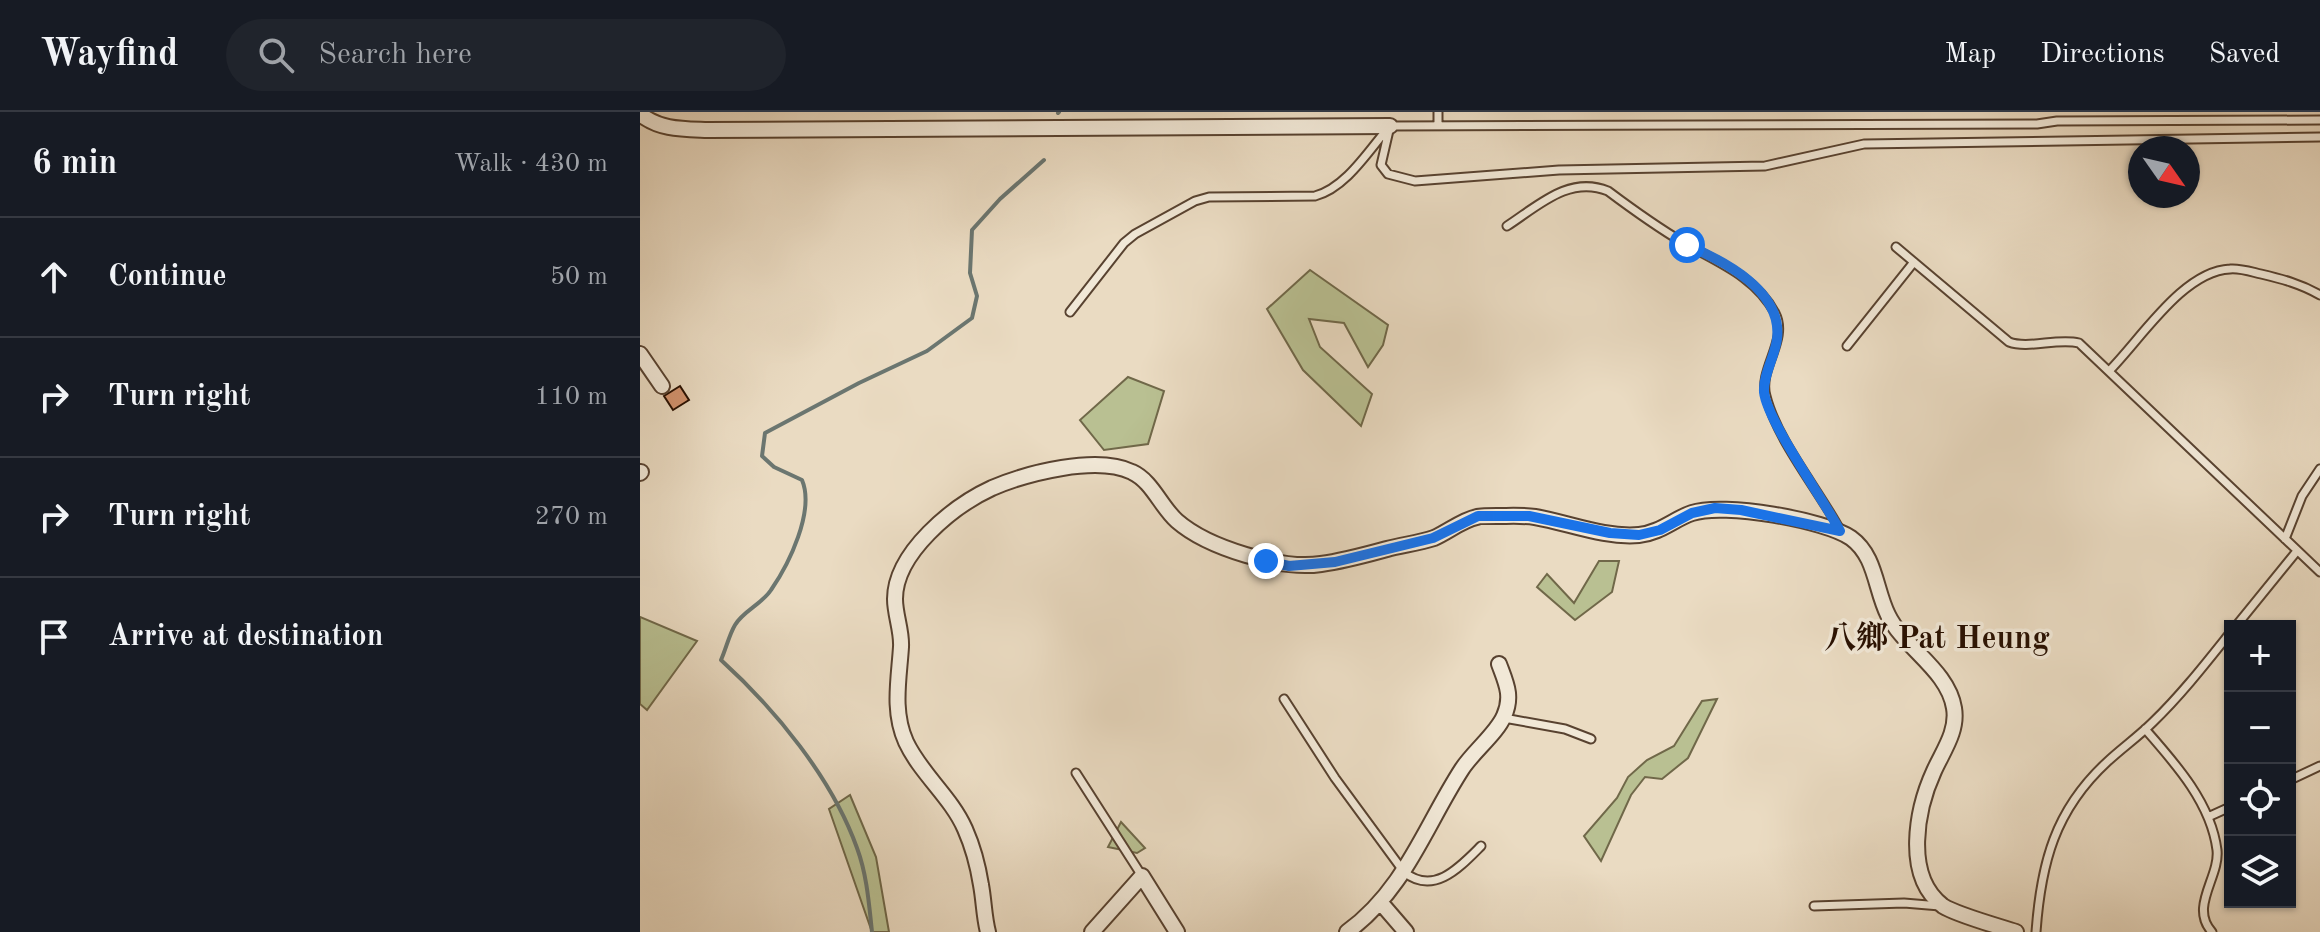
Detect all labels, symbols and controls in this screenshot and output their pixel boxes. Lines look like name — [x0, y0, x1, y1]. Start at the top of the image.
search box — [226, 19, 786, 91]
icon: search — [254, 33, 298, 77]
text: Wayfind — [40, 36, 178, 74]
text: Search here — [318, 40, 472, 70]
text: Map — [1944, 41, 1996, 69]
text: Directions — [2040, 41, 2165, 69]
text: Saved — [2209, 41, 2280, 69]
north arrow — [2128, 136, 2200, 208]
text: 6 min — [32, 147, 117, 181]
text: Walk · 430 m — [454, 151, 608, 177]
route start — [1669, 227, 1705, 263]
icon: ahead — [32, 255, 76, 299]
text: Continue — [108, 262, 227, 292]
text: 50 m — [550, 264, 608, 290]
icon: right — [32, 375, 76, 419]
text: Turn right — [108, 382, 250, 412]
text: 110 m — [535, 384, 608, 410]
icon: right — [32, 495, 76, 539]
text: Turn right — [108, 502, 250, 532]
text: 270 m — [535, 504, 608, 530]
route end — [1248, 543, 1284, 579]
icon: arrive — [32, 615, 76, 659]
district label: 八鄉 Pat Heung — [1824, 620, 2050, 656]
map controls — [2224, 620, 2296, 908]
button: + — [2224, 620, 2296, 692]
text: Arrive at destination — [108, 622, 383, 652]
button: − — [2224, 692, 2296, 764]
button: locate — [2224, 764, 2296, 836]
button: layers — [2224, 836, 2296, 908]

